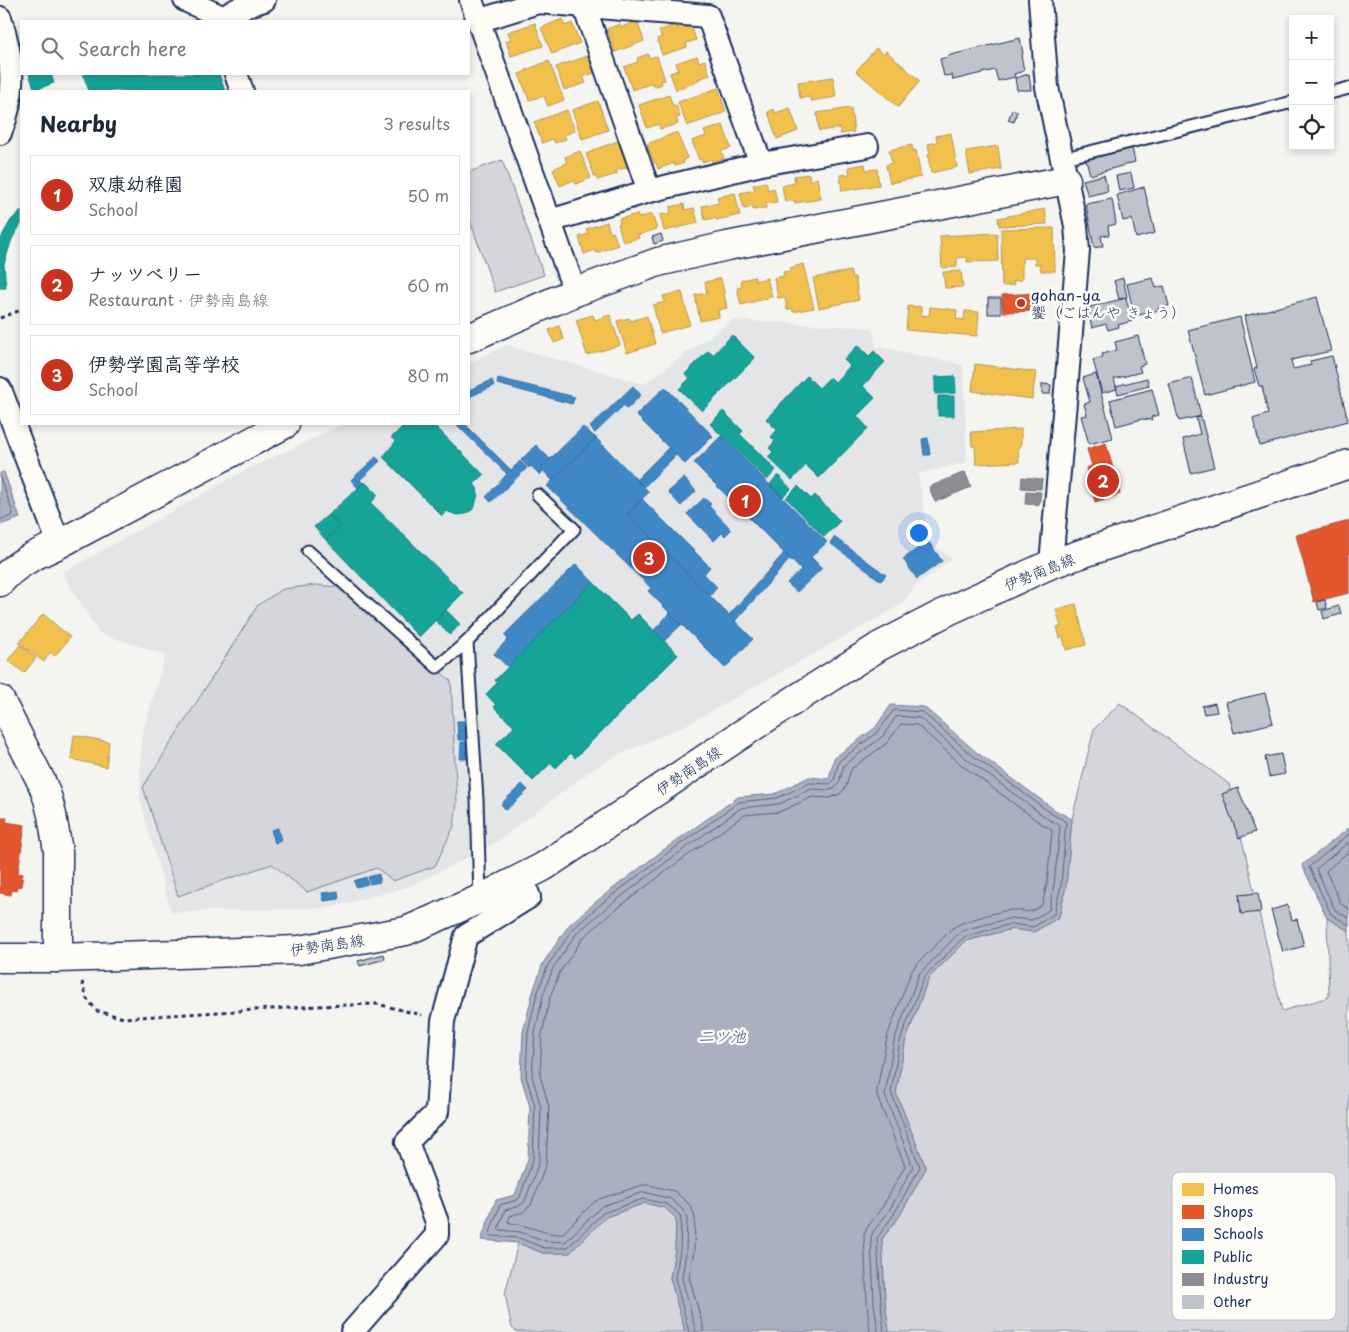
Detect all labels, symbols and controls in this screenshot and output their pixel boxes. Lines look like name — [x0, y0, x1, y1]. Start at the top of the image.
map controls — [1289, 15, 1334, 150]
button: + — [1289, 15, 1334, 60]
search box — [20, 20, 470, 75]
icon: search — [38, 34, 66, 62]
text: Search here — [78, 34, 187, 62]
button: − — [1289, 60, 1334, 105]
button: locate — [1289, 105, 1334, 150]
text: Nearby — [40, 107, 117, 139]
text: 3 results — [383, 111, 450, 135]
text: 双康幼稚園 — [88, 169, 183, 197]
text: 1 — [53, 183, 61, 207]
text: 50 m — [408, 183, 449, 207]
text: School — [88, 197, 138, 221]
text: ナッツベリー — [88, 259, 202, 287]
text: 2 — [51, 273, 63, 297]
text: 60 m — [407, 273, 449, 297]
place label: gohan-ya 饗（ごはんや きょう） — [1031, 283, 1186, 323]
text: Restaurant · 伊勢南島線 — [88, 287, 268, 311]
marker: gohan-ya 饗（ごはんや きょう） — [1015, 297, 1027, 309]
text: 伊勢学園高等学校 — [88, 349, 240, 377]
text: 3 — [52, 363, 62, 387]
text: 80 m — [407, 363, 449, 387]
text: School — [88, 377, 138, 401]
pin: 2 — [1087, 462, 1119, 500]
pin: 1 — [729, 482, 761, 520]
your location — [906, 520, 932, 546]
pin: 3 — [633, 539, 665, 577]
street label: 伊勢南島線 — [1000, 546, 1078, 596]
street label: 伊勢南島線 — [650, 739, 726, 801]
street label: 伊勢南島線 — [288, 927, 366, 961]
water label: 二ツ池 — [698, 1023, 747, 1047]
legend — [1172, 1172, 1336, 1320]
text: Homes — [1213, 1178, 1259, 1199]
text: Shops — [1213, 1201, 1253, 1222]
text: Schools — [1213, 1223, 1263, 1244]
text: Public — [1213, 1246, 1253, 1267]
text: Industry — [1213, 1268, 1268, 1289]
text: Other — [1213, 1291, 1252, 1312]

